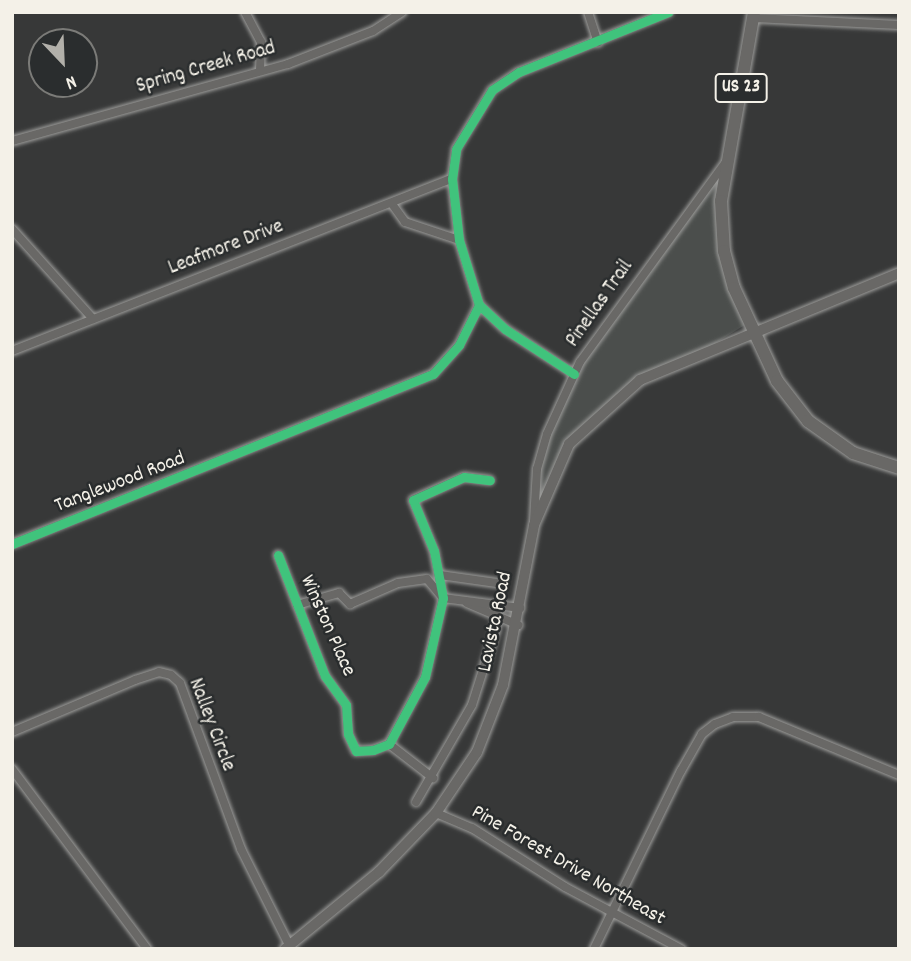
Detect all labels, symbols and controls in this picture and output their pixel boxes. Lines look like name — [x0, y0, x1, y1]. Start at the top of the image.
north arrow — [28, 28, 98, 98]
street label: Spring Creek Road — [133, 36, 279, 100]
text: N — [61, 67, 80, 95]
road number: US 23 — [713, 72, 769, 104]
street label: Leafmore Drive — [165, 215, 287, 281]
street label: Pinellas Trail — [561, 256, 639, 352]
street label: Tanglewood Road — [51, 447, 189, 519]
street label: Lavista Road — [473, 570, 519, 674]
street label: Winston Place — [294, 571, 360, 681]
street label: Nalley Circle — [182, 675, 240, 775]
street label: Pine Forest Drive Northeast — [466, 800, 670, 932]

